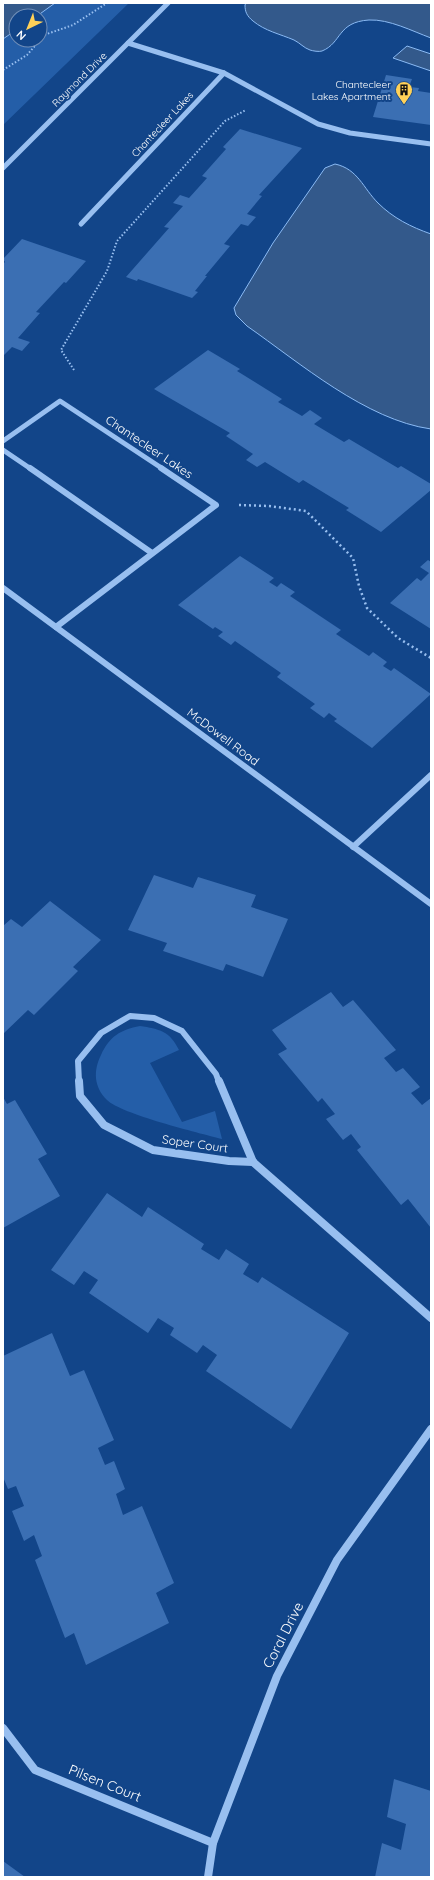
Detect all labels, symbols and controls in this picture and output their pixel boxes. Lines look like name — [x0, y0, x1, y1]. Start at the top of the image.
north arrow — [8, 8, 48, 48]
text: N — [13, 27, 29, 43]
street label: Raymond Drive — [49, 49, 110, 110]
place label: Chantecleer Lakes Apartment — [312, 78, 392, 103]
building icon: Chantecleer Lakes Apartment — [394, 80, 414, 105]
street label: Chantecleer Lakes — [129, 89, 196, 160]
street label: Chantecleer Lakes — [103, 412, 196, 482]
street label: McDowell Road — [184, 705, 262, 769]
street label: Soper Court — [161, 1131, 229, 1156]
street label: Coral Drive — [259, 1599, 307, 1671]
street label: Pilsen Court — [66, 1760, 144, 1806]

